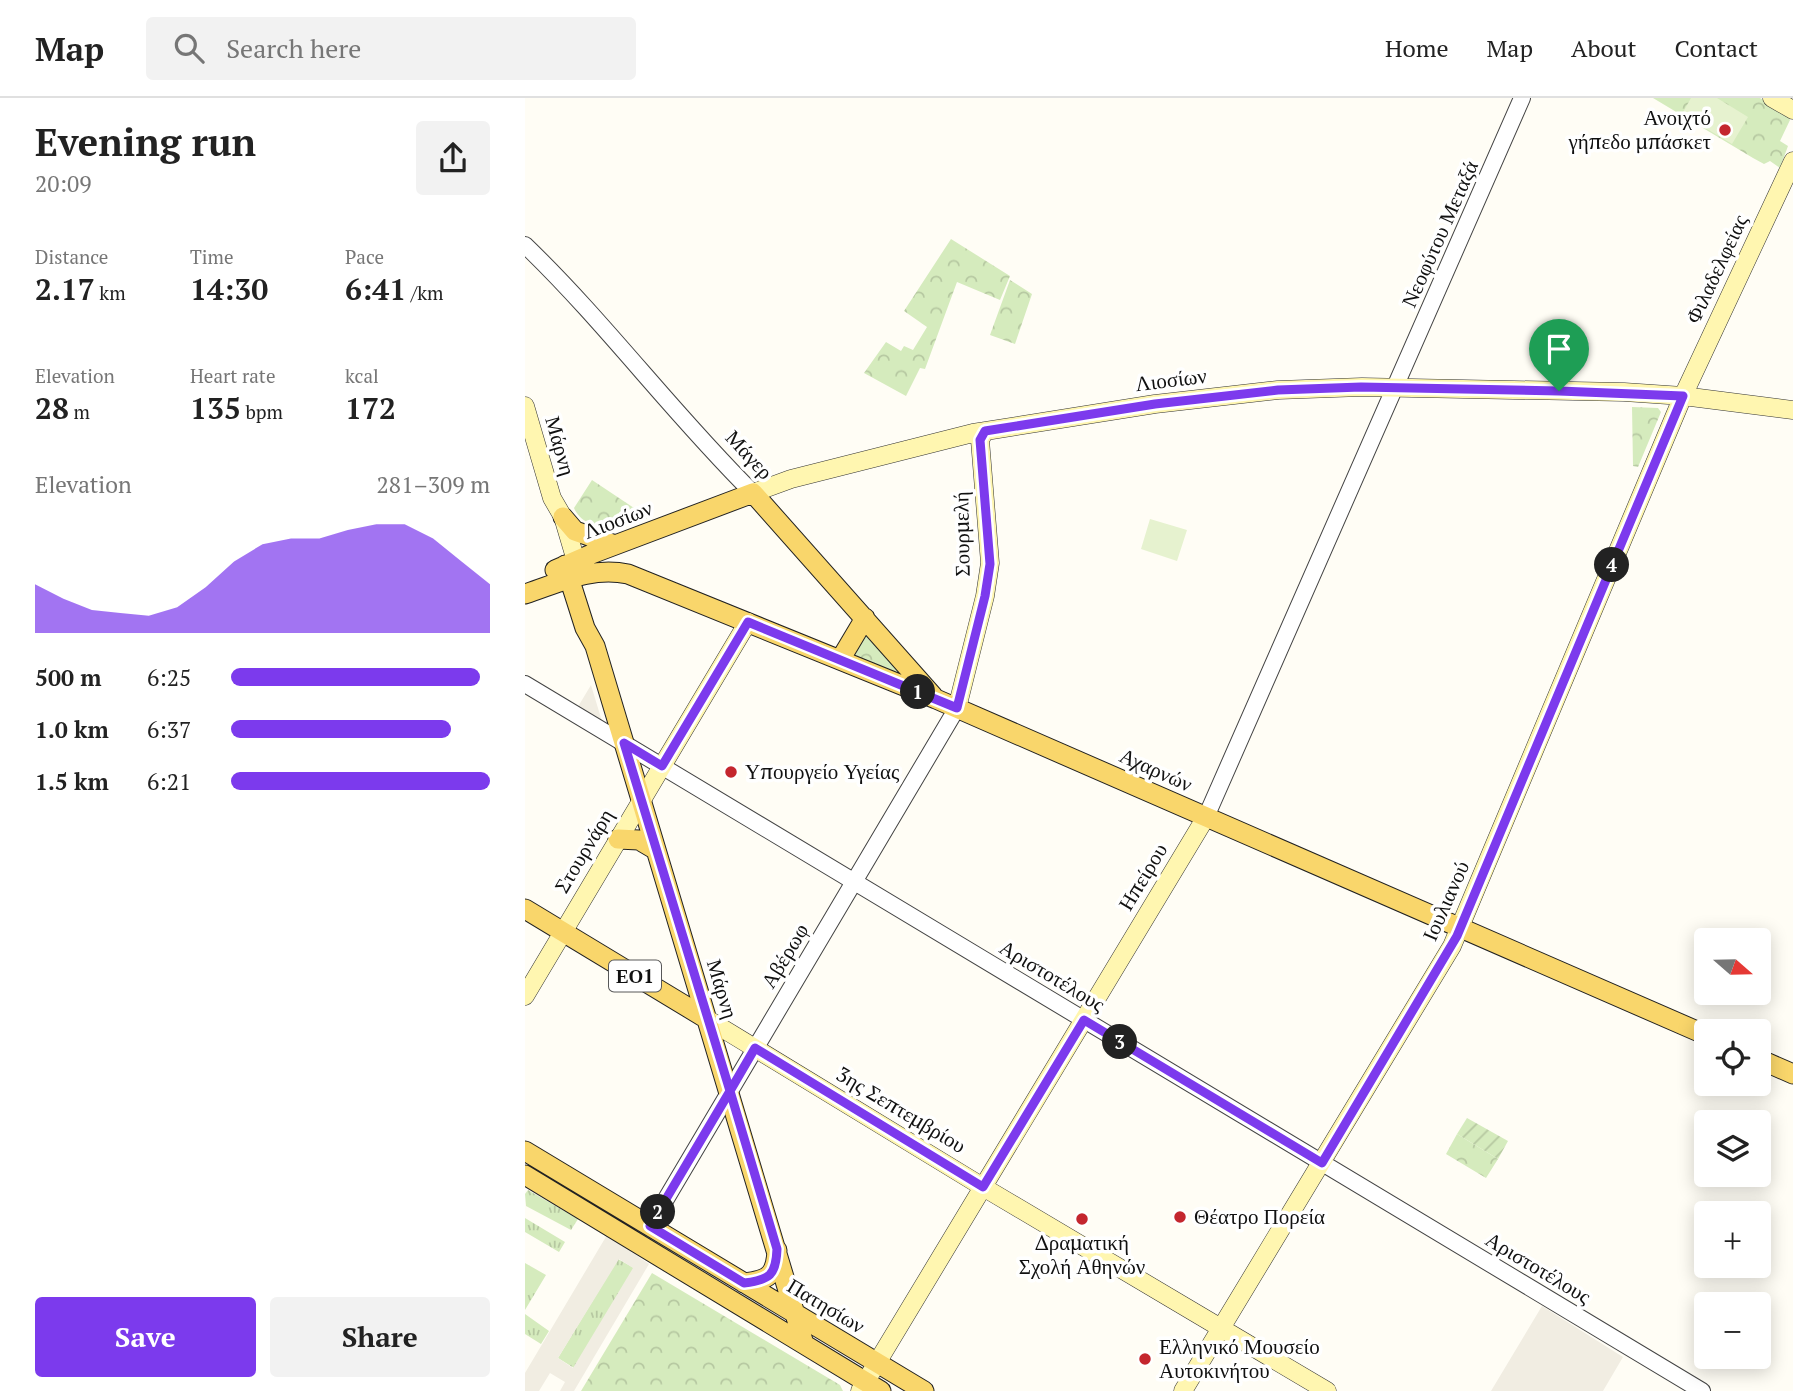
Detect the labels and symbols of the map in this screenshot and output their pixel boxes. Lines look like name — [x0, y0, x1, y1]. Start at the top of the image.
place label: Ανοιχτό γήπεδο μπάσκετ — [1567, 103, 1711, 155]
marker: Ανοιχτό γήπεδο μπάσκετ — [1717, 122, 1733, 138]
street label: Νεοφύτου Μεταξά — [1394, 156, 1484, 311]
street label: Φιλαδελφείας — [1679, 209, 1754, 328]
pin — [1529, 319, 1589, 391]
street label: Λιοσίων — [1134, 361, 1208, 397]
street label: Μάρνη — [539, 413, 583, 479]
street label: Μάγερ — [720, 424, 780, 485]
street label: Σουρμελή — [946, 491, 976, 577]
street label: Λιοσίων — [579, 493, 656, 545]
pin: 4 — [1595, 547, 1629, 582]
pin: 1 — [901, 674, 935, 710]
street label: Αχαρνών — [1116, 741, 1197, 798]
place label: Υπουργείο Υγείας — [745, 757, 900, 785]
marker: Υπουργείο Υγείας — [723, 764, 739, 780]
street label: Στουρνάρη — [547, 803, 619, 898]
street label: Ηπείρου — [1111, 838, 1173, 915]
street label: Ιουλιανού — [1415, 856, 1475, 945]
street label: Αβέρωφ — [754, 918, 814, 993]
north arrow — [1694, 928, 1771, 1004]
street label: Αριστοτέλους — [995, 933, 1111, 1018]
street label: Μάρνη — [701, 956, 745, 1022]
road number: ΕΟ1 — [609, 960, 661, 992]
pin: 3 — [1103, 1024, 1137, 1060]
street label: 3ης Σεπτεμβρίου — [831, 1059, 972, 1159]
pin: 2 — [641, 1194, 675, 1230]
place label: Θέατρο Πορεία — [1194, 1202, 1325, 1230]
marker: Θέατρο Πορεία — [1172, 1209, 1188, 1225]
marker: Δραματική Σχολή Αθηνών — [1074, 1211, 1090, 1227]
street label: Αριστοτέλους — [1481, 1225, 1597, 1310]
place label: Δραματική Σχολή Αθηνών — [1019, 1228, 1145, 1280]
street label: Πατησίων — [782, 1271, 871, 1339]
place label: Ελληνικό Μουσείο Αυτοκινήτου — [1159, 1332, 1320, 1384]
marker: Ελληνικό Μουσείο Αυτοκινήτου — [1137, 1351, 1153, 1367]

